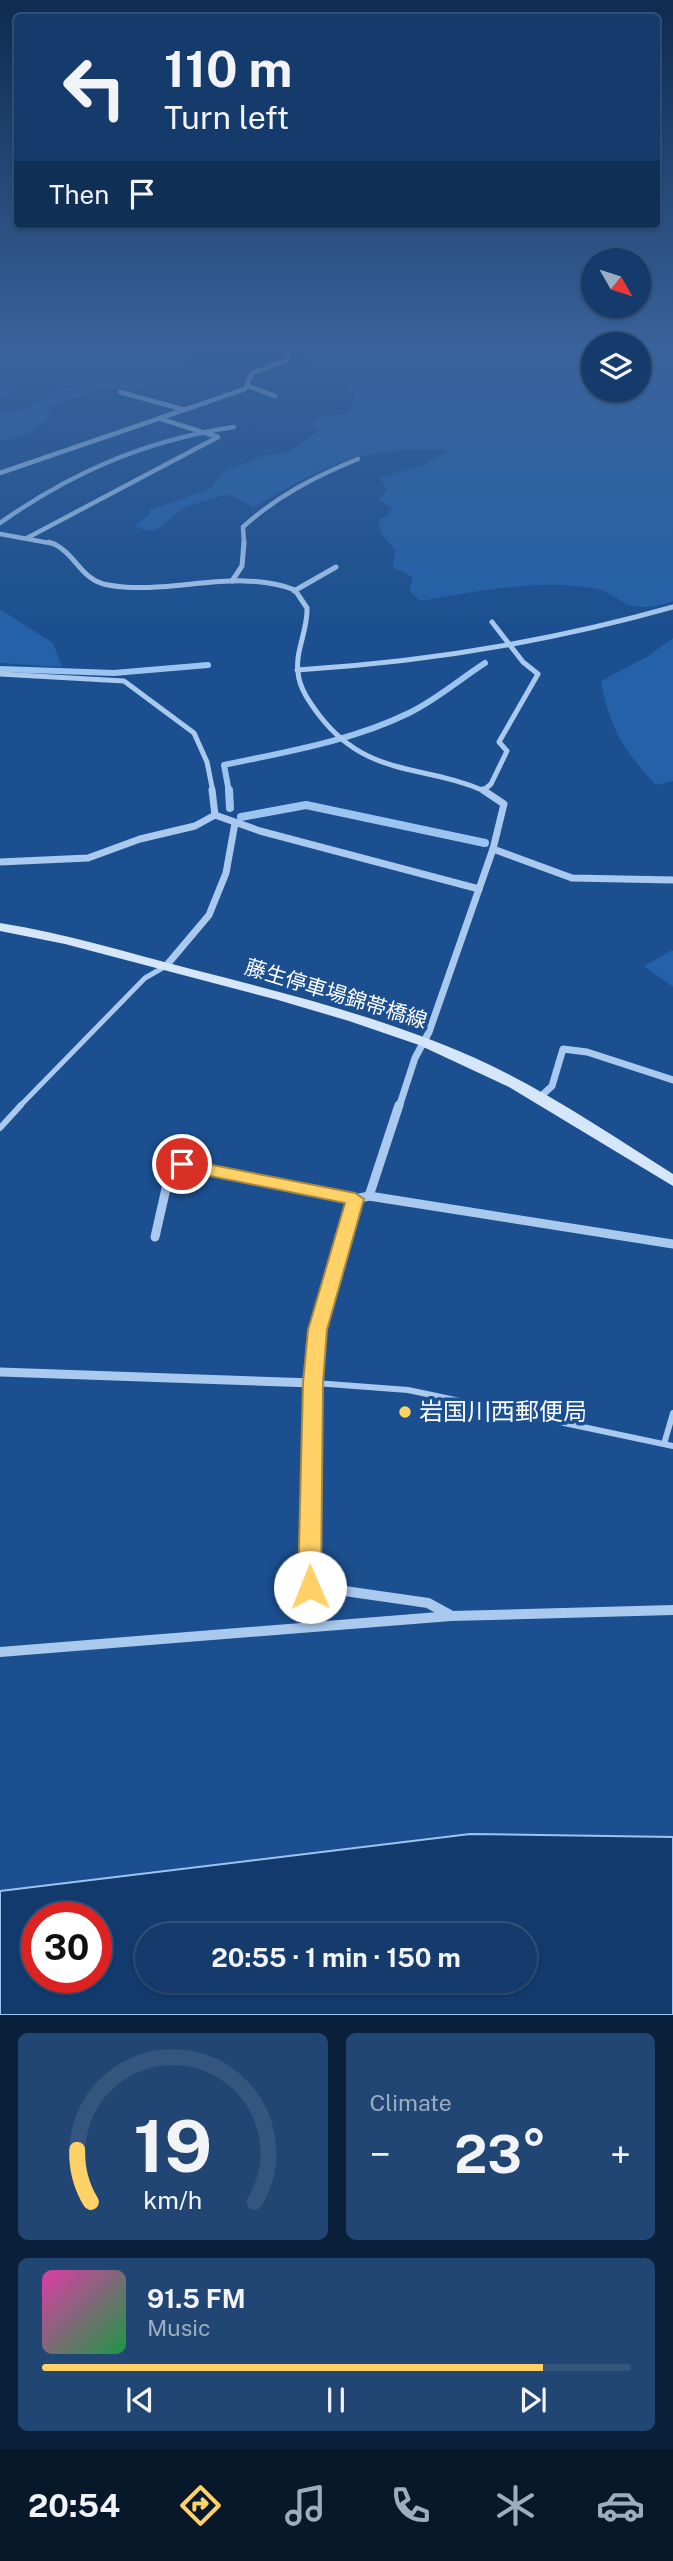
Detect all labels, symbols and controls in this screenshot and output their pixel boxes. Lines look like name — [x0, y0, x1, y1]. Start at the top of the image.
text: 110 m — [164, 40, 292, 98]
icon: left — [49, 42, 140, 133]
text: Turn left — [164, 99, 289, 136]
icon: arrive — [123, 175, 161, 213]
text: Then — [49, 179, 109, 210]
north arrow — [581, 248, 651, 318]
map controls — [581, 248, 651, 402]
button: layers — [581, 332, 651, 402]
street label: 藤生停車場錦帯橋線 — [242, 954, 430, 1033]
pin — [152, 1134, 212, 1194]
icon: arrive — [163, 1145, 201, 1183]
place label: 岩国川西郵便局 — [419, 1397, 587, 1425]
marker: 岩国川西郵便局 — [397, 1404, 413, 1420]
position arrow — [273, 1550, 347, 1624]
speed limit sign: 30 — [21, 1902, 112, 1993]
text: 20:55 · 1 min · 150 m — [211, 1942, 461, 1973]
text: Climate — [370, 2089, 452, 2116]
text: 19 — [133, 2104, 212, 2189]
text: 23° — [454, 2124, 546, 2185]
text: − — [370, 2132, 391, 2177]
text: + — [610, 2132, 631, 2177]
text: km/h — [143, 2185, 202, 2215]
text: 91.5 FM — [147, 2283, 246, 2314]
text: Music — [147, 2314, 211, 2341]
icon: previous — [121, 2381, 159, 2419]
icon: pause — [317, 2381, 355, 2419]
icon: next — [514, 2381, 552, 2419]
icon: directions — [176, 2481, 225, 2530]
icon: music — [281, 2481, 330, 2530]
icon: phone — [386, 2481, 435, 2530]
icon: climate — [491, 2481, 540, 2530]
icon: car — [596, 2481, 645, 2530]
text: 20:54 — [28, 2487, 120, 2524]

